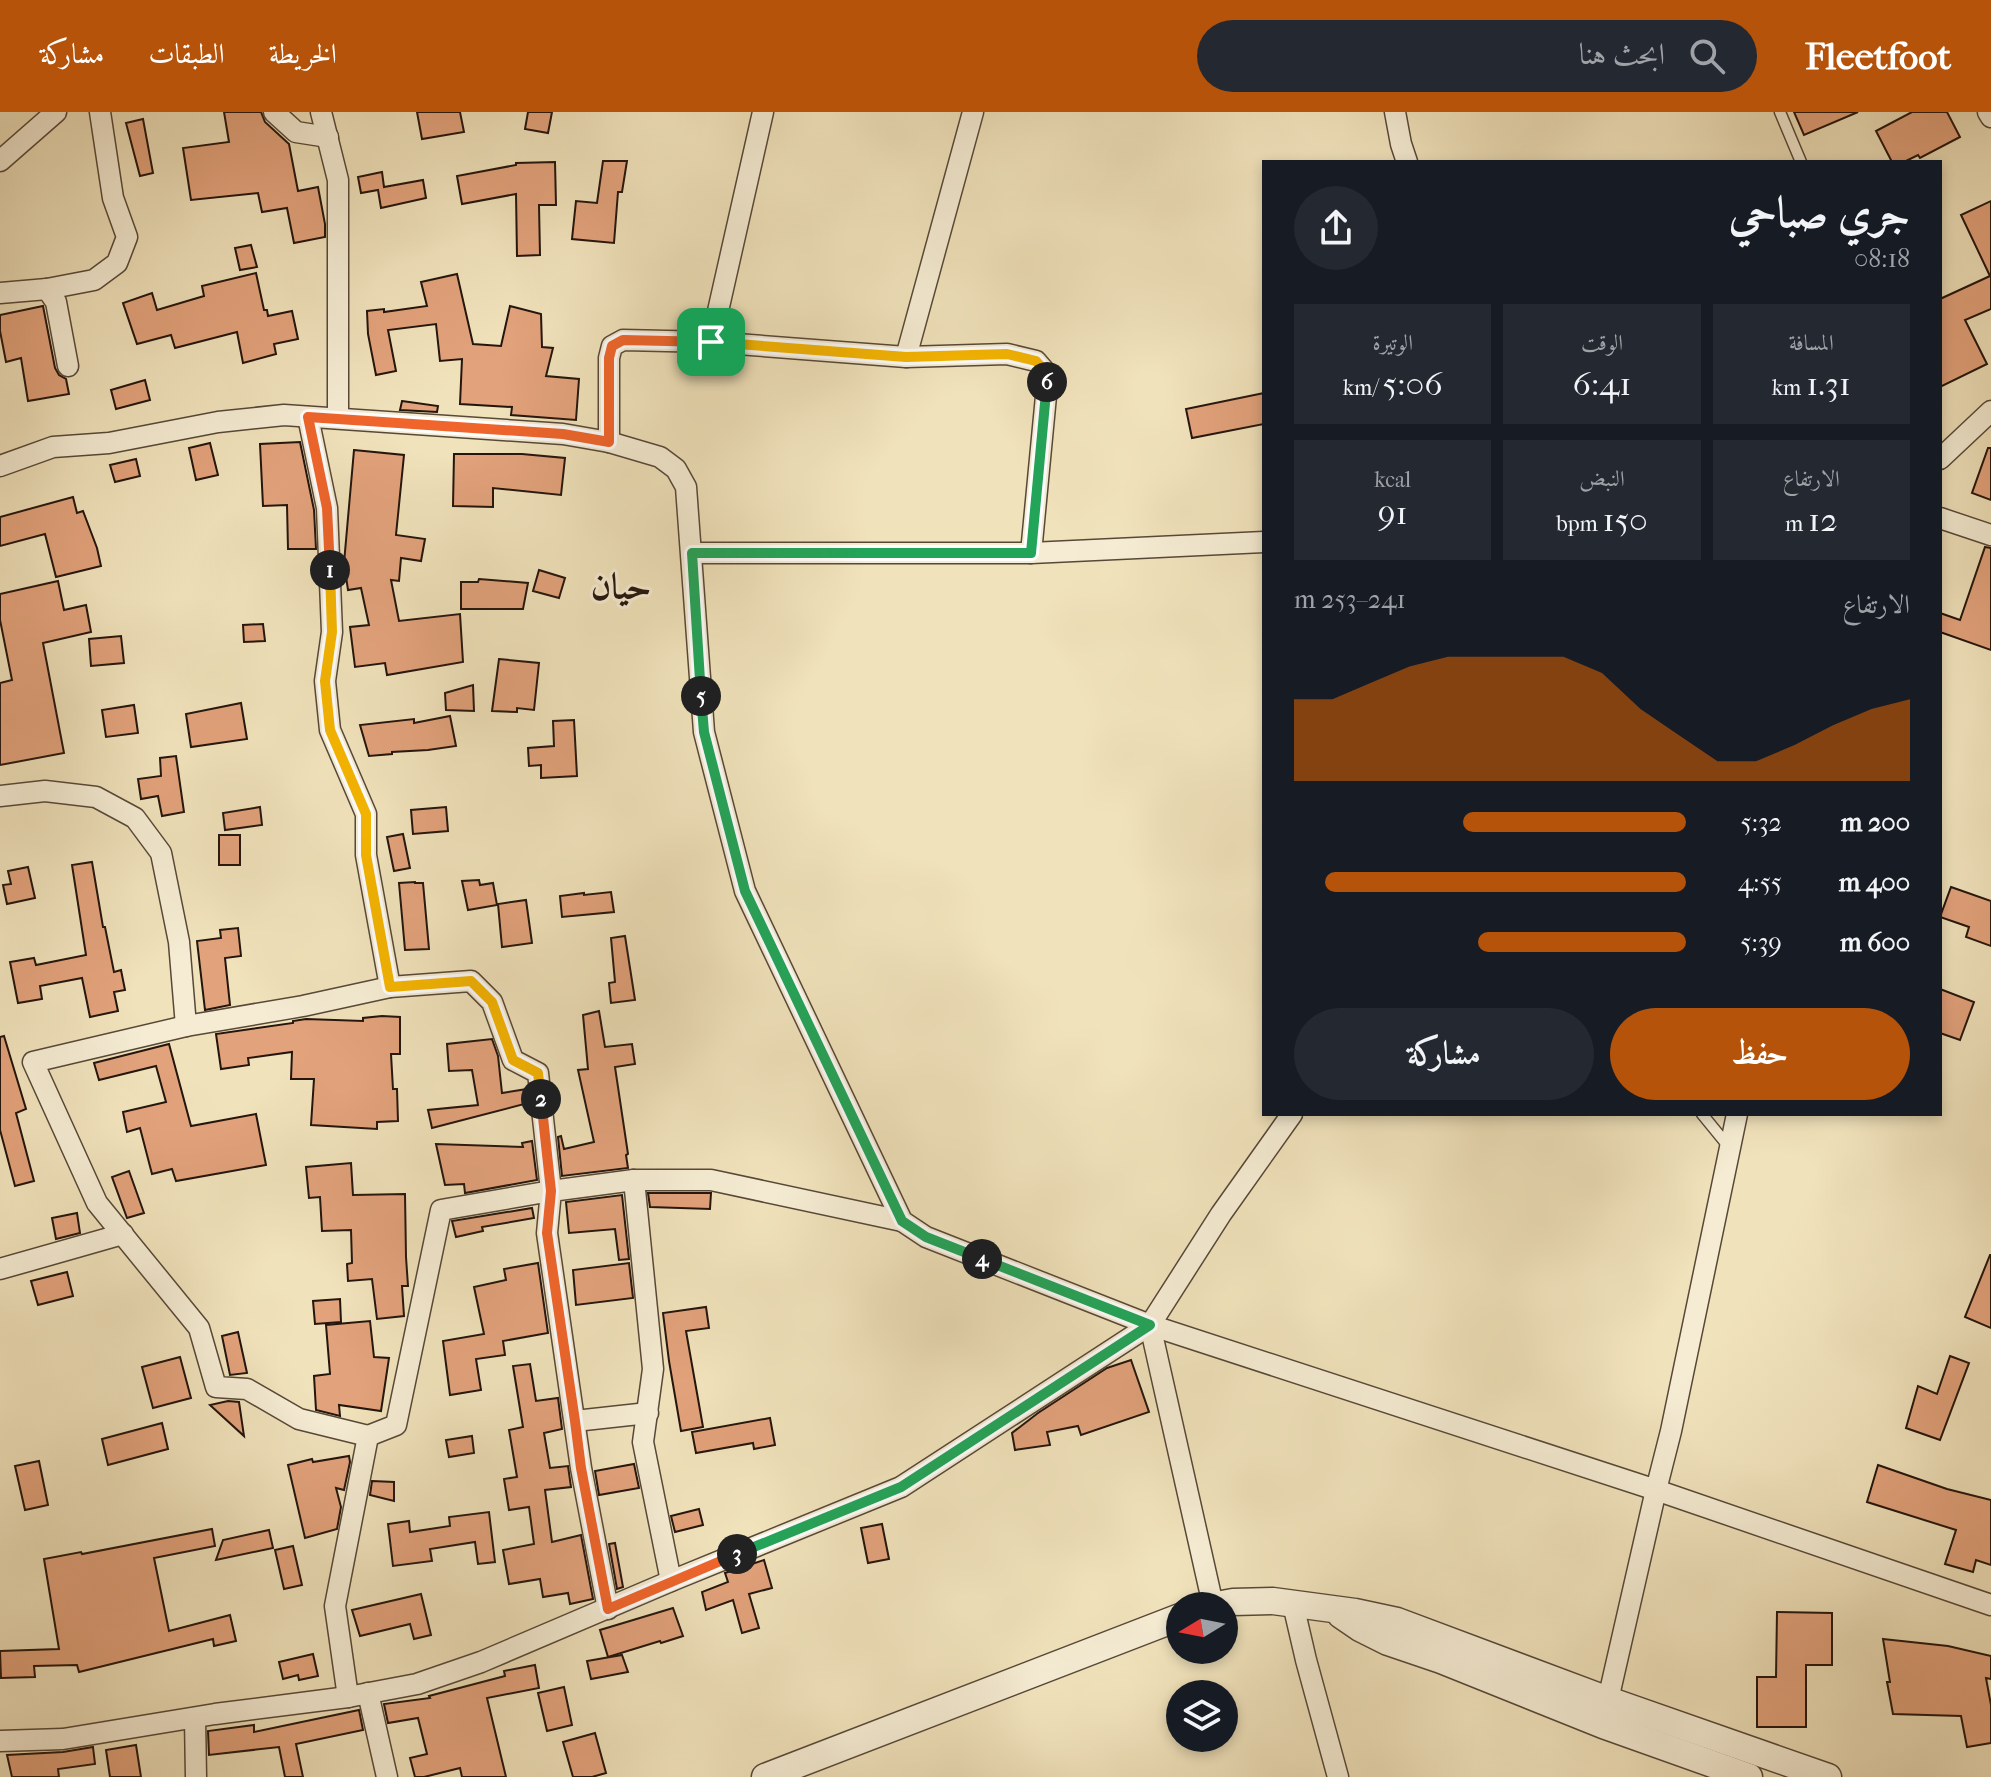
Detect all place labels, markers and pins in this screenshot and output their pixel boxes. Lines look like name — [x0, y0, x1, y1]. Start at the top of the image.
pin — [677, 308, 745, 376]
pin: 6 — [1027, 362, 1067, 402]
pin: 1 — [310, 550, 350, 590]
pin: 5 — [681, 676, 721, 716]
pin: 2 — [521, 1079, 561, 1119]
pin: 4 — [962, 1239, 1002, 1279]
pin: 3 — [717, 1534, 757, 1574]

